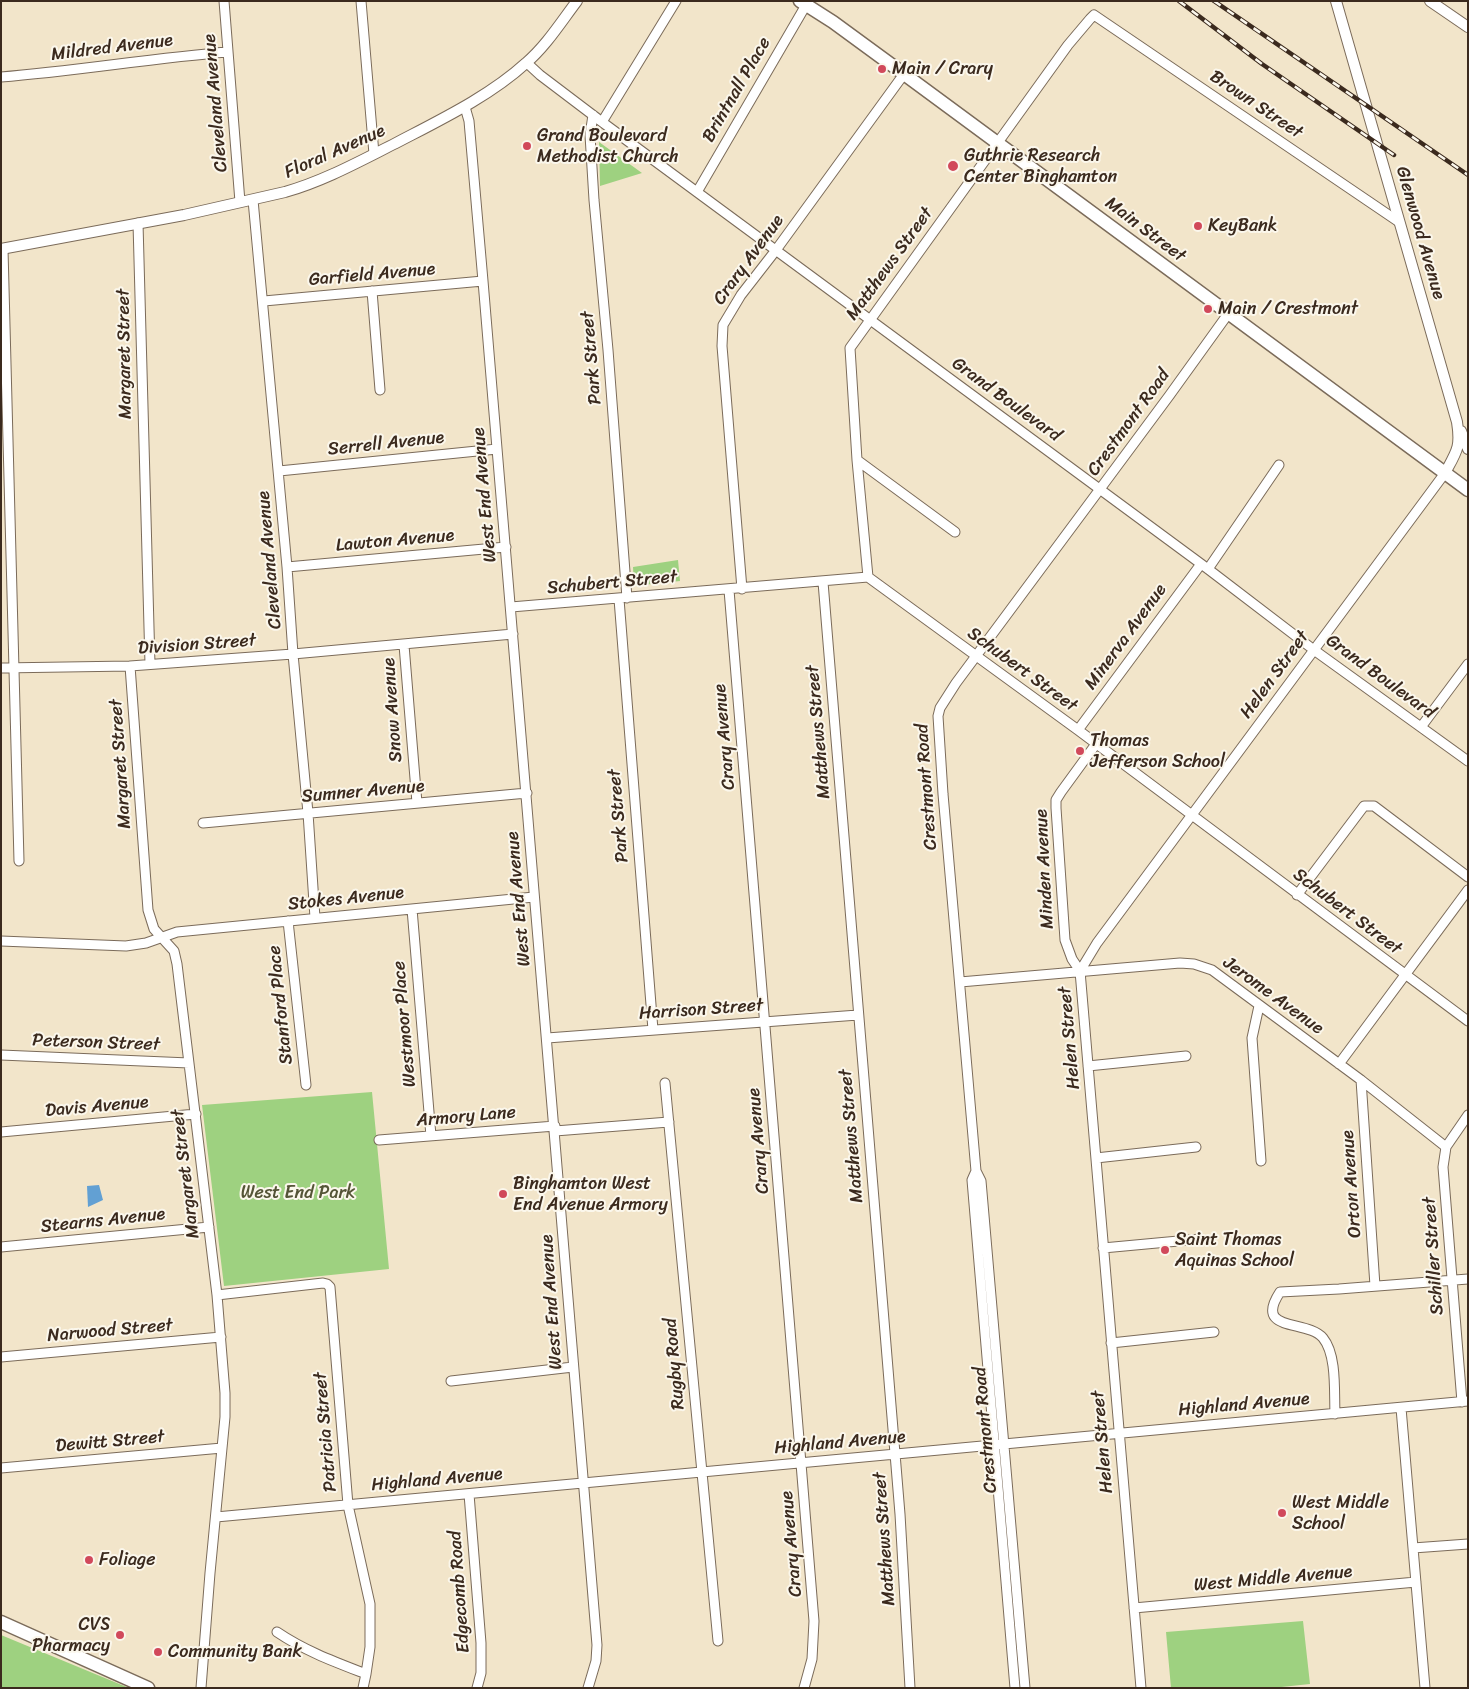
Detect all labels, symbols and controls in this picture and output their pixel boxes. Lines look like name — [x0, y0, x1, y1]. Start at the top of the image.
street label: Mildred Avenue — [50, 30, 174, 66]
street label: Cleveland Avenue — [199, 33, 233, 173]
street label: Brintnall Place — [698, 34, 776, 146]
place label: Main / Crary — [892, 58, 993, 80]
marker: Main / Crary — [876, 63, 888, 75]
street label: Brown Street — [1206, 66, 1306, 144]
street label: Floral Avenue — [281, 120, 389, 184]
place label: Grand Boulevard Methodist Church — [537, 125, 679, 168]
marker: Grand Boulevard Methodist Church — [521, 140, 533, 152]
place label: Guthrie Research Center Binghamton — [964, 145, 1117, 188]
marker: Guthrie Research Center Binghamton — [946, 159, 960, 173]
street label: Glenwood Avenue — [1391, 164, 1449, 302]
street label: Main Street — [1100, 193, 1190, 267]
street label: Matthews Street — [842, 203, 938, 325]
street label: Crary Avenue — [709, 211, 789, 309]
place label: KeyBank — [1208, 215, 1277, 237]
marker: KeyBank — [1192, 220, 1204, 232]
street label: Garfield Avenue — [308, 259, 436, 291]
street label: Margaret Street — [113, 289, 137, 419]
place label: Main / Crestmont — [1218, 298, 1358, 320]
marker: Main / Crestmont — [1202, 303, 1214, 315]
street label: Park Street — [577, 310, 607, 406]
street label: Grand Boulevard — [947, 353, 1065, 447]
street label: Crestmont Road — [1083, 365, 1175, 481]
street label: Serrell Avenue — [327, 427, 445, 461]
street label: West End Avenue — [468, 427, 502, 563]
street label: Cleveland Avenue — [253, 490, 287, 630]
street label: Lawton Avenue — [335, 525, 455, 557]
street label: Schubert Street — [546, 567, 678, 599]
street label: Minerva Avenue — [1080, 580, 1172, 694]
street label: Schubert Street — [963, 623, 1081, 717]
street label: Helen Street — [1236, 627, 1314, 723]
street label: Division Street — [137, 630, 257, 660]
street label: Grand Boulevard — [1321, 630, 1439, 724]
street label: Snow Avenue — [379, 657, 407, 763]
street label: Matthews Street — [802, 664, 836, 800]
street label: Crary Avenue — [710, 683, 740, 791]
street label: Margaret Street — [106, 698, 136, 830]
street label: Crestmont Road — [912, 723, 942, 851]
place label: Thomas Jefferson School — [1090, 730, 1225, 772]
marker: Thomas Jefferson School — [1074, 745, 1086, 757]
street label: Park Street — [604, 768, 634, 864]
street label: Sumner Avenue — [301, 776, 425, 808]
street label: Minden Avenue — [1031, 809, 1059, 929]
street label: West End Avenue — [502, 831, 536, 967]
street label: Schubert Street — [1288, 864, 1406, 960]
street label: Stokes Avenue — [287, 882, 405, 916]
street label: Stanford Place — [264, 944, 298, 1066]
street label: Jerome Avenue — [1219, 952, 1327, 1040]
street label: Westmoor Place — [389, 960, 421, 1088]
street label: Helen Street — [1055, 986, 1085, 1090]
street label: Harrison Street — [638, 995, 764, 1025]
street label: Peterson Street — [32, 1030, 160, 1056]
street label: Matthews Street — [835, 1068, 869, 1204]
street label: Crary Avenue — [744, 1087, 774, 1195]
street label: Davis Avenue — [44, 1092, 150, 1122]
street label: Armory Lane — [415, 1102, 517, 1132]
street label: Margaret Street — [167, 1108, 205, 1240]
street label: Orton Avenue — [1337, 1129, 1367, 1239]
place label: Binghamton West End Avenue Armory — [513, 1173, 668, 1216]
park label: West End Park — [241, 1182, 355, 1204]
marker: Binghamton West End Avenue Armory — [497, 1188, 509, 1200]
street label: Schiller Street — [1419, 1196, 1449, 1316]
street label: Stearns Avenue — [40, 1204, 166, 1238]
place label: Saint Thomas Aquinas School — [1175, 1229, 1294, 1272]
street label: West End Avenue — [537, 1234, 567, 1370]
marker: Saint Thomas Aquinas School — [1159, 1244, 1171, 1256]
street label: Narwood Street — [46, 1315, 174, 1347]
street label: Rugby Road — [660, 1317, 690, 1411]
street label: Crestmont Road — [970, 1366, 1002, 1494]
street label: Patricia Street — [310, 1371, 342, 1493]
street label: Highland Avenue — [1177, 1389, 1311, 1421]
street label: Helen Street — [1088, 1390, 1118, 1494]
street label: Dewitt Street — [55, 1426, 165, 1458]
street label: Highland Avenue — [773, 1427, 907, 1459]
street label: Highland Avenue — [370, 1464, 504, 1496]
street label: Matthews Street — [870, 1471, 900, 1607]
street label: Crary Avenue — [777, 1490, 807, 1598]
place label: West Middle School — [1292, 1492, 1389, 1535]
marker: West Middle School — [1276, 1507, 1288, 1519]
street label: Edgecomb Road — [445, 1530, 475, 1654]
place label: Foliage — [99, 1549, 155, 1571]
marker: Foliage — [83, 1554, 95, 1566]
street label: West Middle Avenue — [1193, 1561, 1353, 1597]
place label: CVS Pharmacy — [32, 1614, 110, 1656]
marker: CVS Pharmacy — [114, 1629, 126, 1641]
place label: Community Bank — [168, 1641, 302, 1663]
marker: Community Bank — [152, 1646, 164, 1658]

